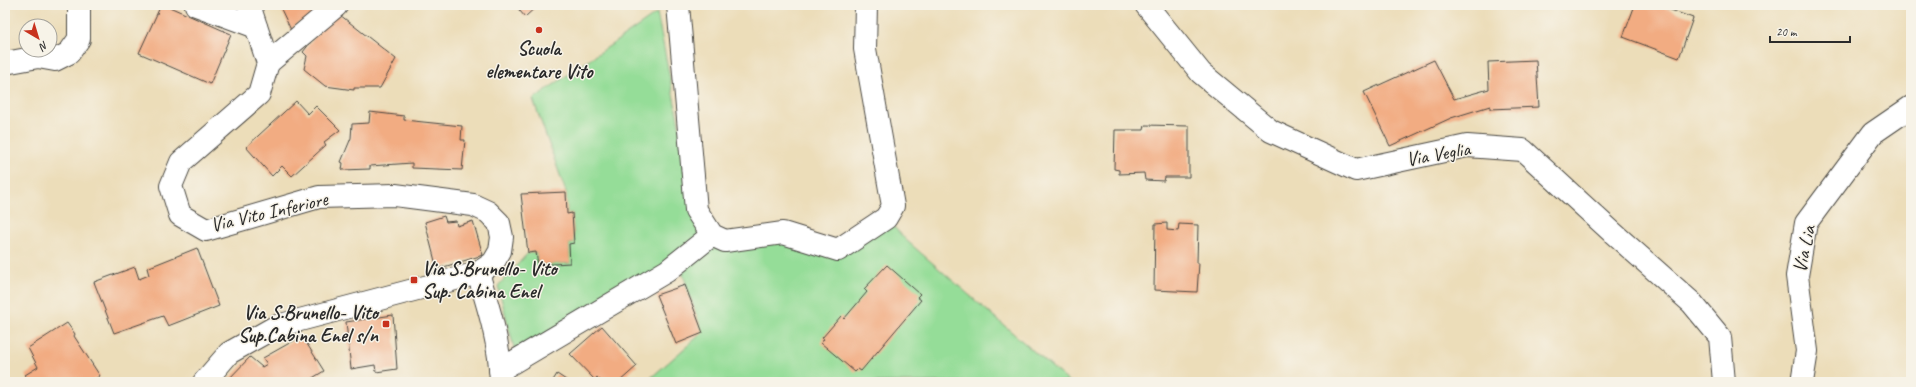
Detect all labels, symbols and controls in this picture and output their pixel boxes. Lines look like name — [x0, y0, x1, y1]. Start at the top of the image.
north arrow — [18, 18, 58, 58]
scale bar — [1770, 18, 1850, 44]
text: 20 m — [1776, 24, 1798, 40]
marker: Scuola elementare Vito — [534, 25, 544, 35]
place label: Scuola elementare Vito — [485, 36, 594, 84]
text: N — [35, 38, 51, 55]
street label: Via Veglia — [1404, 136, 1474, 172]
street label: Via Vito Inferiore — [208, 186, 331, 238]
street label: Via Lia — [1787, 222, 1821, 275]
place label: Via S.Brunello- Vito Sup. Cabina Enel — [422, 256, 559, 304]
marker: Via S.Brunello- Vito Sup. Cabina Enel — [409, 275, 419, 285]
place label: Via S.Brunello- Vito Sup.Cabina Enel s/n — [238, 300, 380, 348]
marker: Via S.Brunello- Vito Sup.Cabina Enel s/n — [381, 319, 391, 329]

